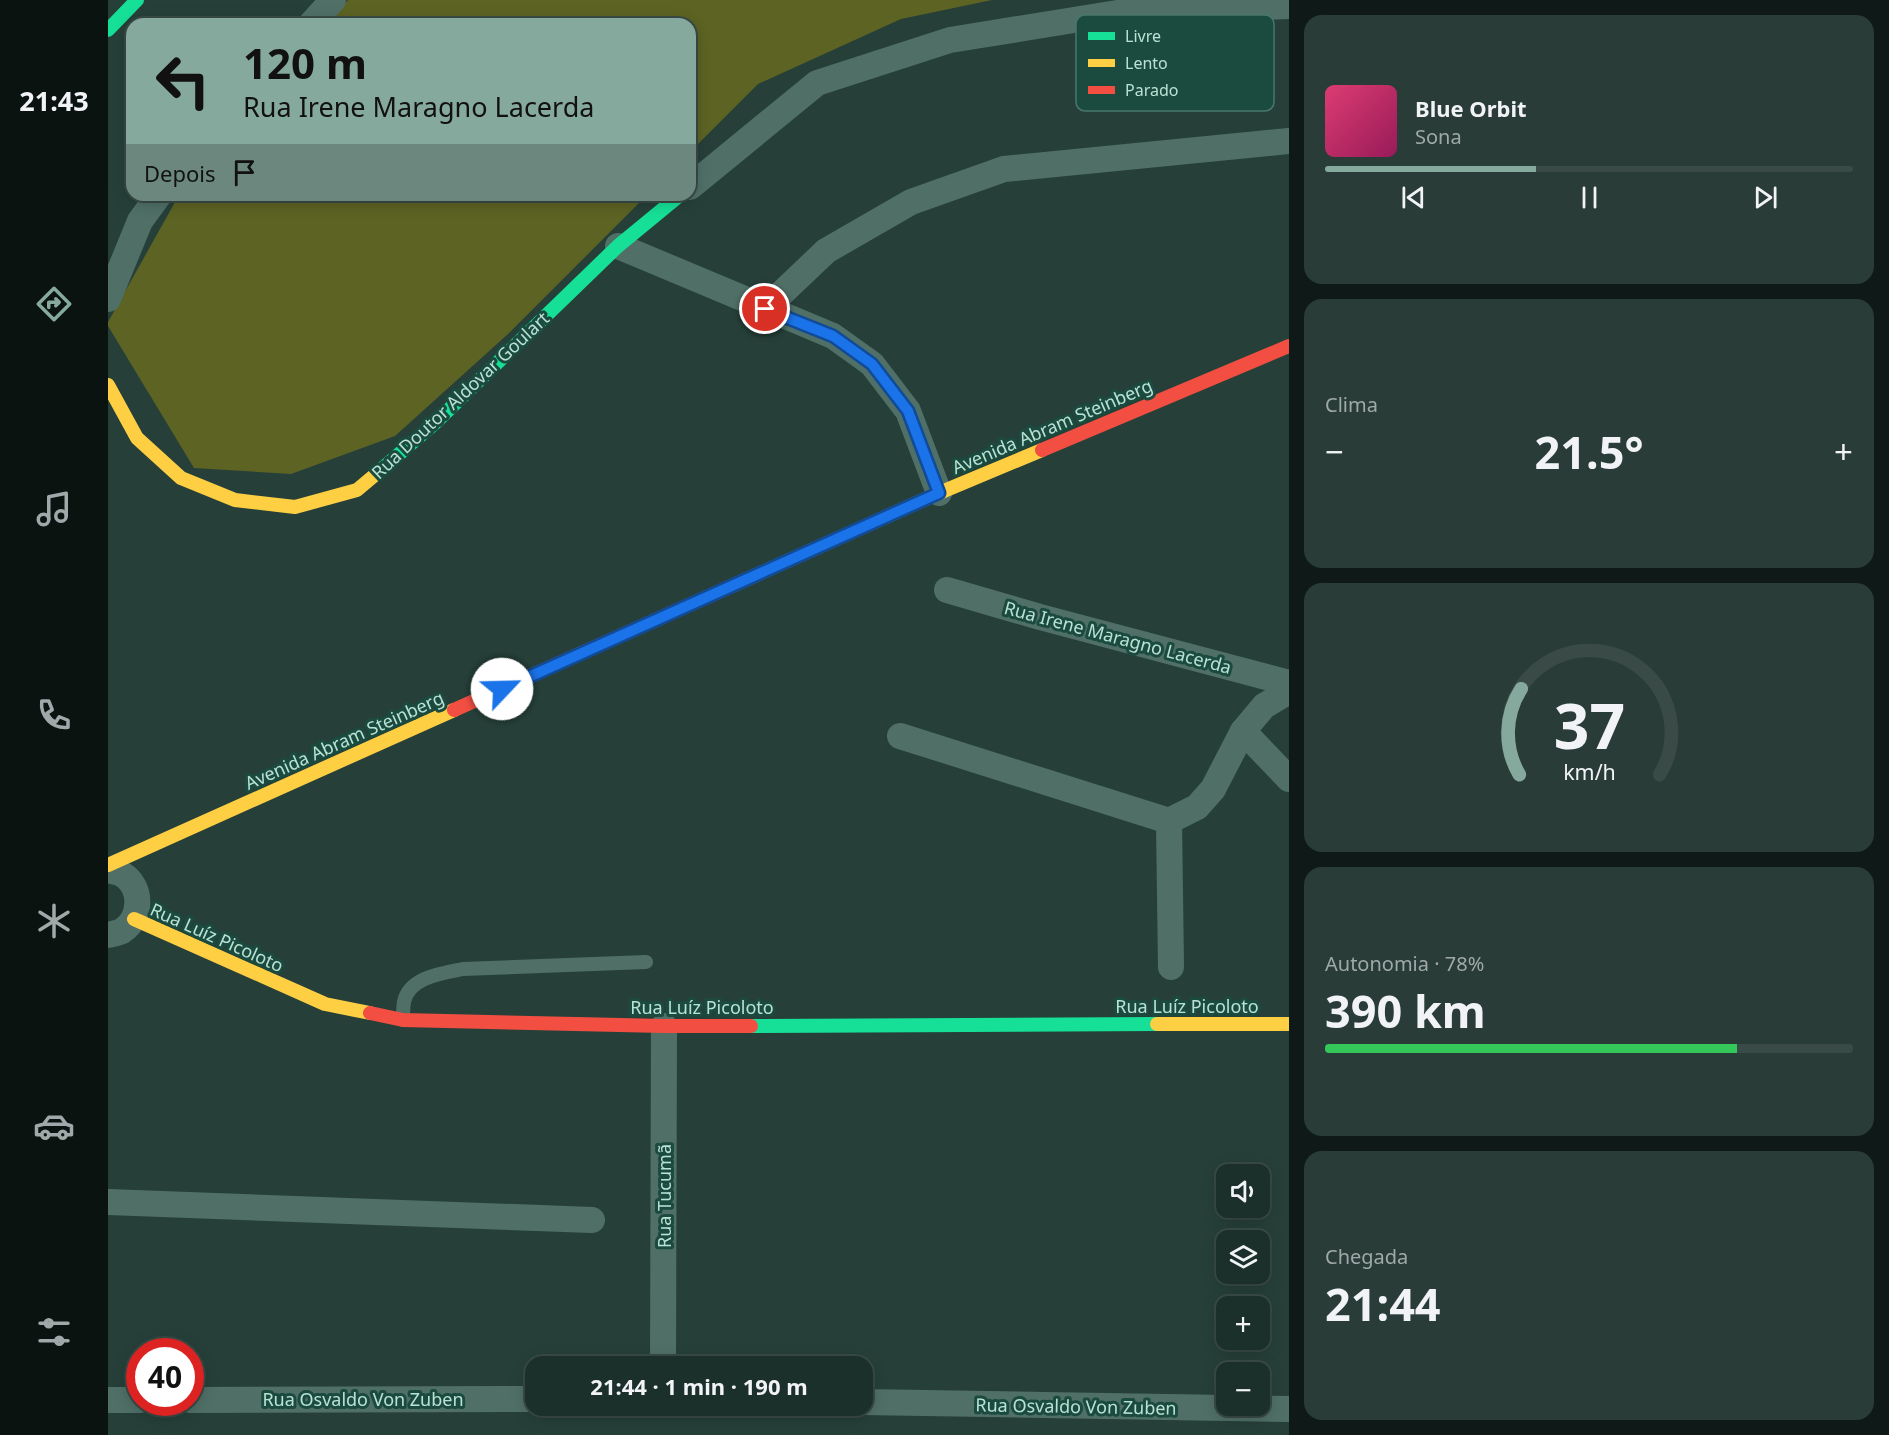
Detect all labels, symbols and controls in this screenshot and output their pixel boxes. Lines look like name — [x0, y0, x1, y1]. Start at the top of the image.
legend — [1076, 15, 1274, 111]
text: Livre — [1125, 25, 1161, 47]
text: 120 m — [243, 34, 367, 91]
icon: left — [144, 42, 222, 120]
text: Lento — [1125, 52, 1168, 74]
text: Parado — [1125, 79, 1178, 101]
text: 21:43 — [19, 82, 89, 119]
text: Rua Irene Maragno Lacerda — [243, 88, 594, 125]
text: Blue Orbit — [1415, 93, 1527, 123]
text: Sona — [1415, 123, 1462, 150]
icon: arrive — [228, 156, 261, 189]
text: Depois — [144, 158, 216, 188]
icon: previous — [1397, 181, 1430, 214]
icon: pause — [1573, 181, 1606, 214]
icon: next — [1749, 181, 1782, 214]
icon: directions — [33, 283, 75, 325]
pin — [739, 283, 790, 334]
icon: arrive — [748, 292, 781, 325]
street label: Rua Doutor Aldovar Goulart — [366, 306, 554, 484]
street label: Avenida Abram Steinberg — [948, 373, 1156, 479]
text: Clima — [1325, 391, 1378, 418]
text: 21.5° — [1535, 421, 1643, 482]
text: − — [1325, 429, 1344, 474]
text: + — [1834, 429, 1853, 474]
icon: music — [33, 488, 75, 530]
street label: Rua Irene Maragno Lacerda — [1002, 595, 1234, 679]
position arrow — [470, 657, 534, 721]
text: 37 — [1553, 682, 1625, 767]
street label: Avenida Abram Steinberg — [241, 685, 447, 795]
icon: phone — [33, 694, 75, 736]
text: km/h — [1563, 757, 1615, 786]
street label: Rua Luíz Picoloto — [147, 897, 287, 977]
icon: climate — [33, 900, 75, 942]
text: Autonomia · 78% — [1325, 950, 1484, 977]
text: 390 km — [1325, 980, 1486, 1041]
street label: Rua Luíz Picoloto — [1115, 994, 1259, 1018]
street label: Rua Luíz Picoloto — [630, 995, 774, 1019]
icon: car — [33, 1105, 75, 1147]
street label: Rua Tucumã — [652, 1144, 676, 1248]
map controls — [1216, 1164, 1270, 1416]
button: sound — [1216, 1164, 1270, 1218]
button: layers — [1216, 1230, 1270, 1284]
text: Chegada — [1325, 1243, 1408, 1270]
text: 21:44 — [1325, 1273, 1441, 1334]
button: + — [1216, 1296, 1270, 1350]
icon: filters — [33, 1311, 75, 1353]
speed limit sign: 40 — [126, 1338, 204, 1416]
button: − — [1216, 1362, 1270, 1416]
text: 21:44 · 1 min · 190 m — [590, 1371, 808, 1401]
street label: Rua Osvaldo Von Zuben — [262, 1387, 464, 1411]
street label: Rua Osvaldo Von Zuben — [975, 1392, 1177, 1420]

